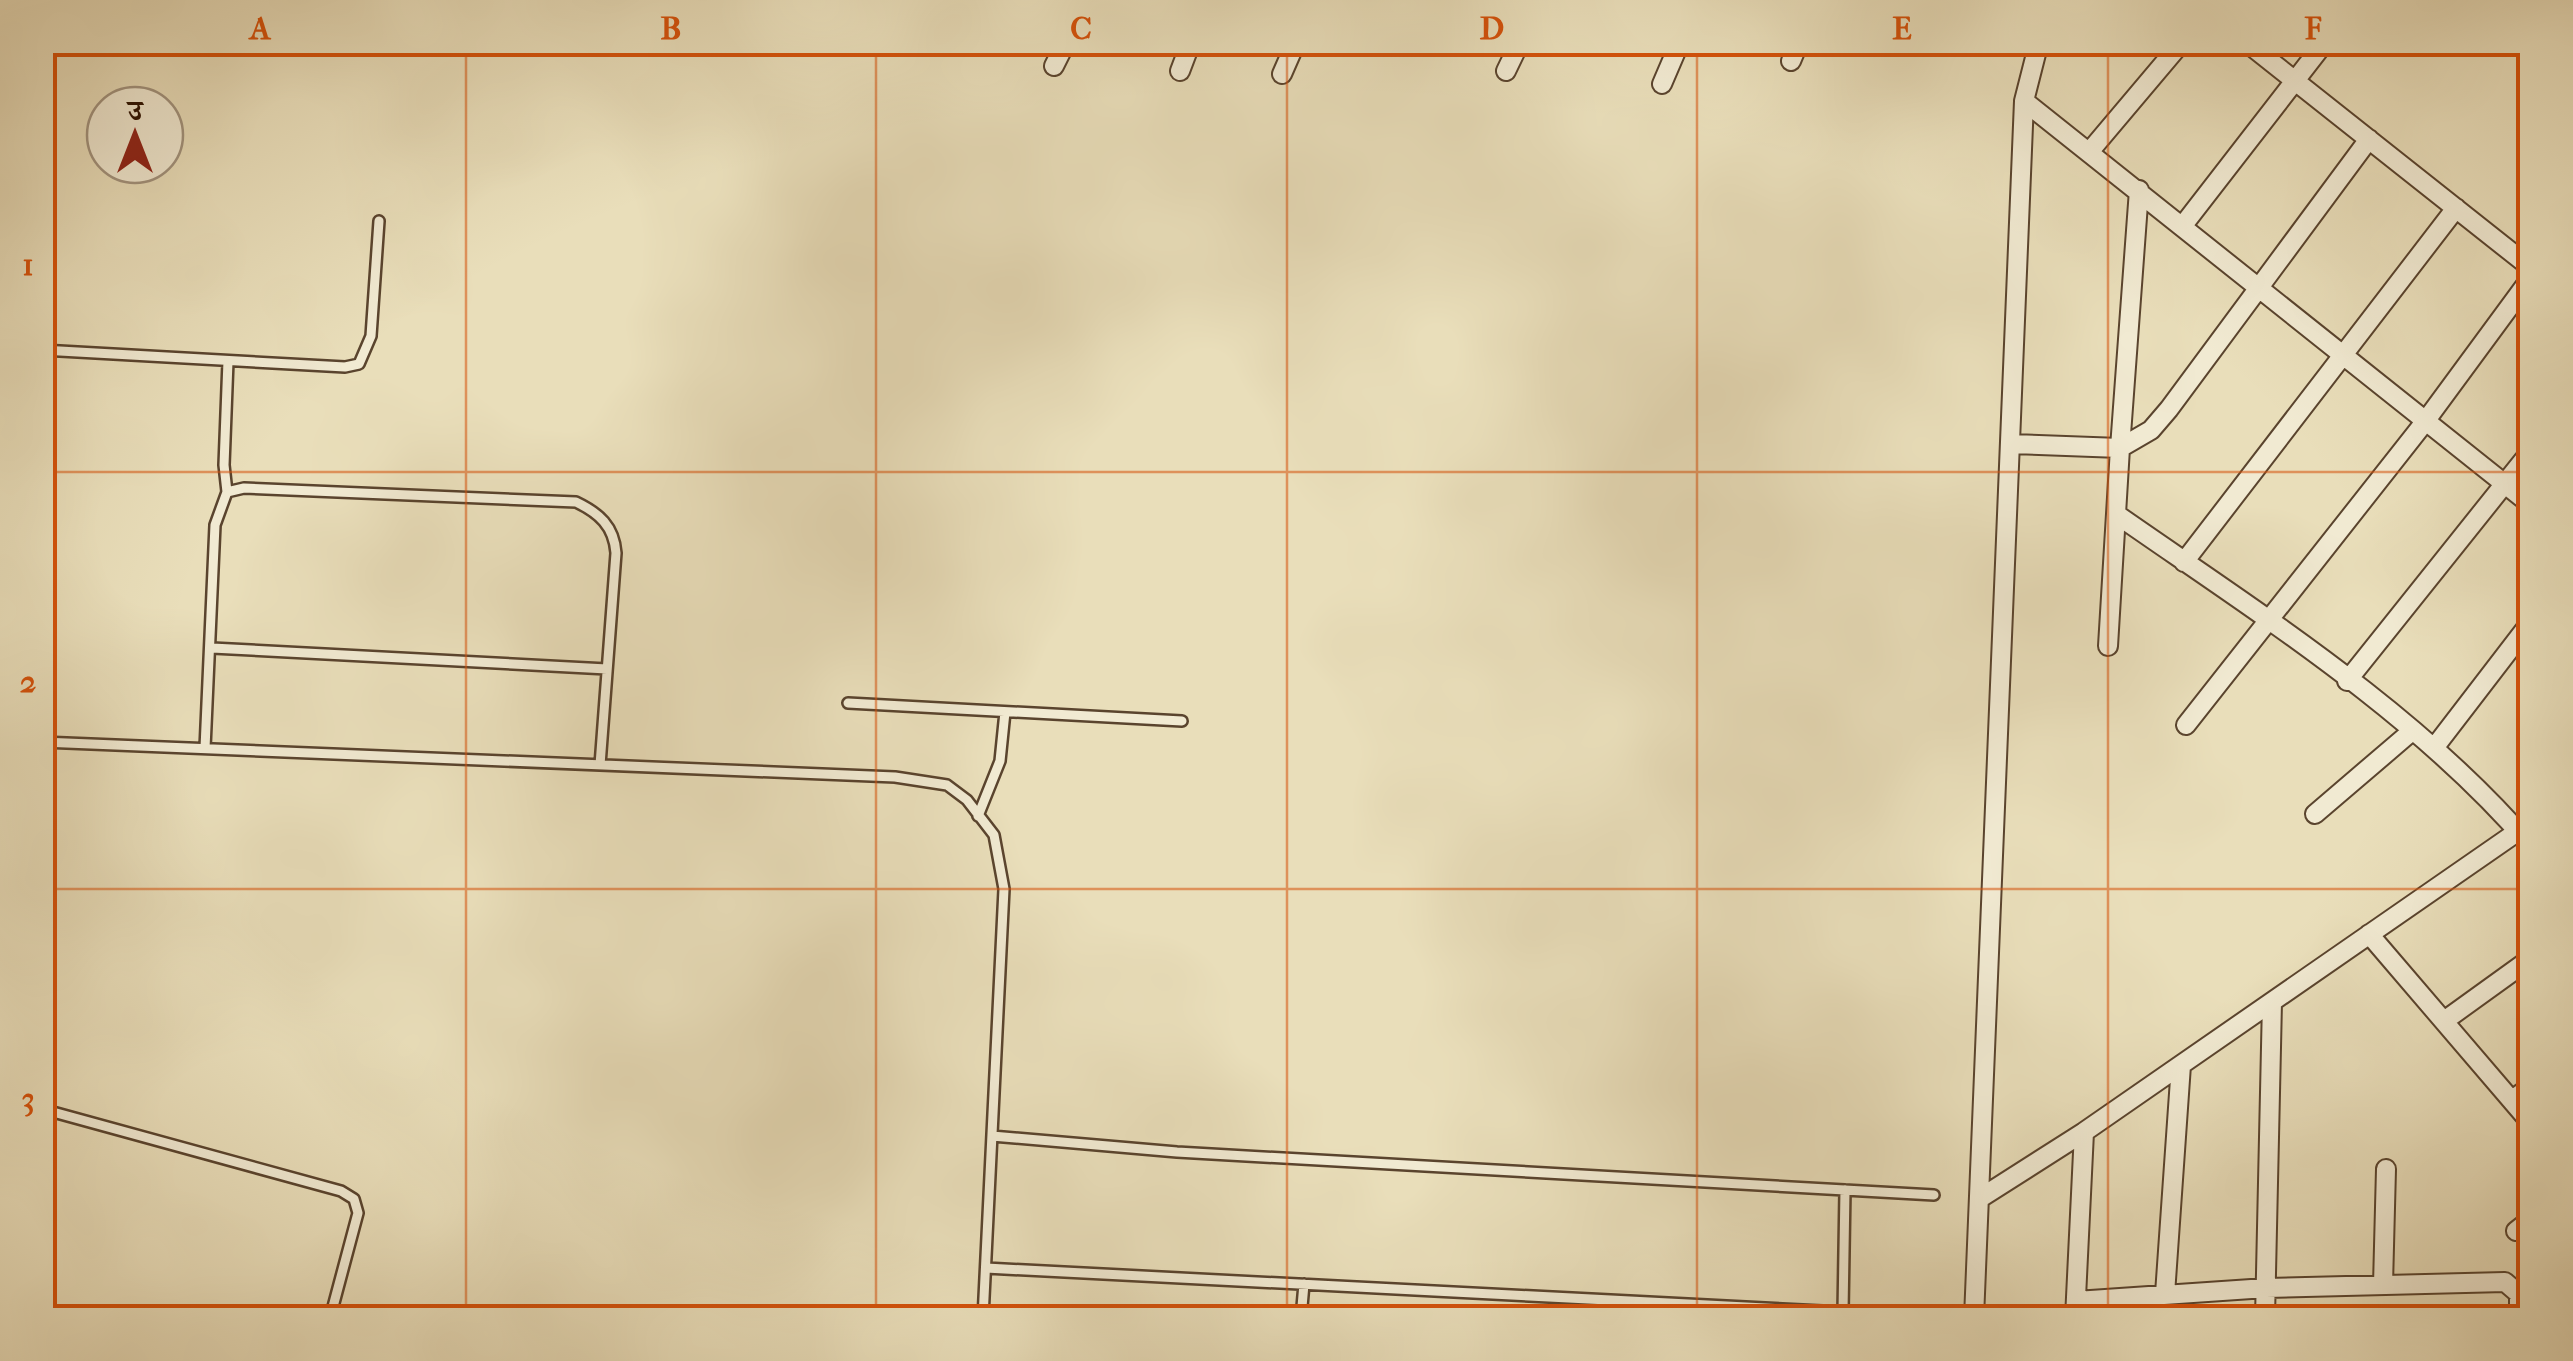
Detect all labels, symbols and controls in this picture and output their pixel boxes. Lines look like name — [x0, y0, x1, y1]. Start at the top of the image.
text: A — [248, 10, 272, 47]
text: B — [661, 10, 681, 47]
text: C — [1070, 10, 1092, 47]
text: D — [1480, 10, 1504, 47]
text: E — [1892, 10, 1912, 47]
text: F — [2304, 10, 2322, 47]
north arrow — [85, 85, 185, 185]
text: उ — [126, 94, 144, 127]
text: 1 — [22, 246, 34, 283]
text: 2 — [20, 663, 36, 700]
text: 3 — [21, 1080, 35, 1117]

